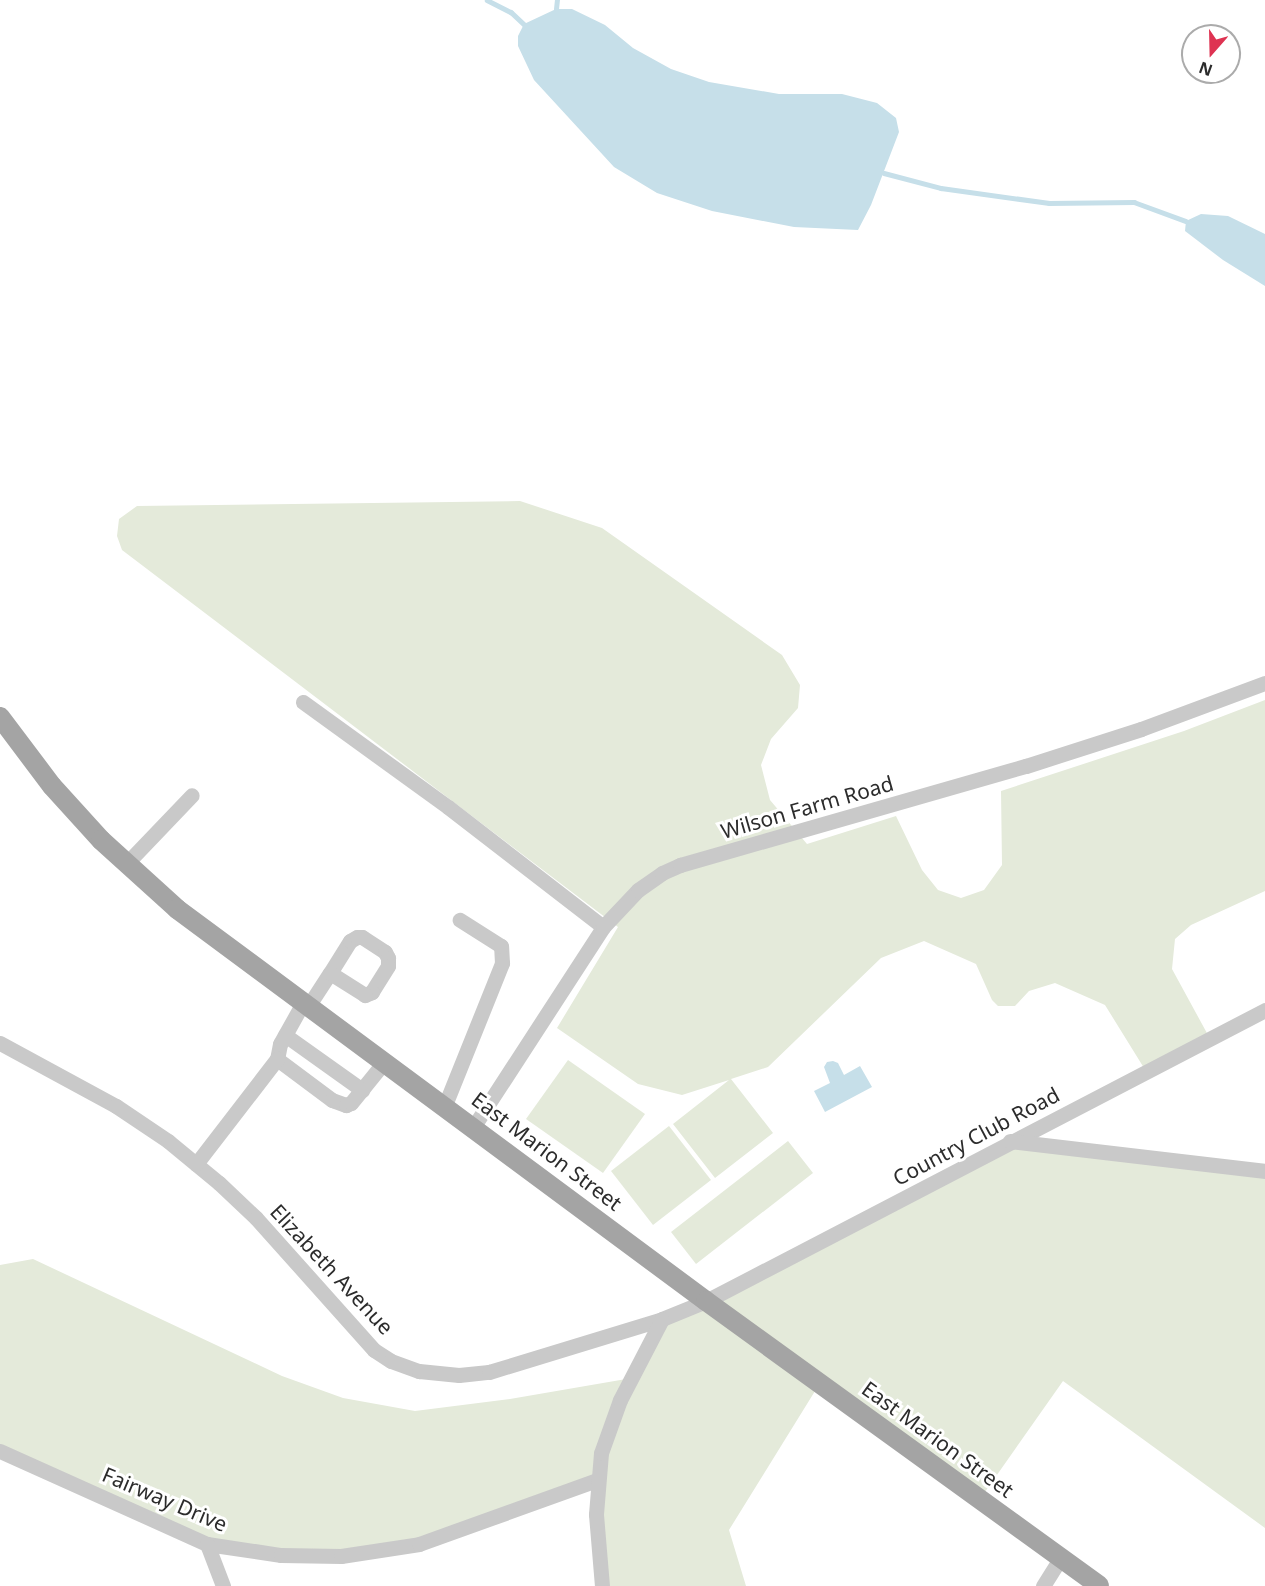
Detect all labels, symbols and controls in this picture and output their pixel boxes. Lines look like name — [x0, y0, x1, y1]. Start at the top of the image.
north arrow — [1181, 24, 1241, 84]
text: N — [1196, 56, 1215, 82]
street label: Wilson Farm Road — [718, 770, 896, 844]
street label: Country Club Road — [888, 1081, 1064, 1191]
street label: East Marion Street — [467, 1086, 627, 1216]
street label: Elizabeth Avenue — [265, 1199, 399, 1339]
street label: East Marion Street — [857, 1376, 1019, 1502]
street label: Fairway Drive — [99, 1461, 231, 1537]

